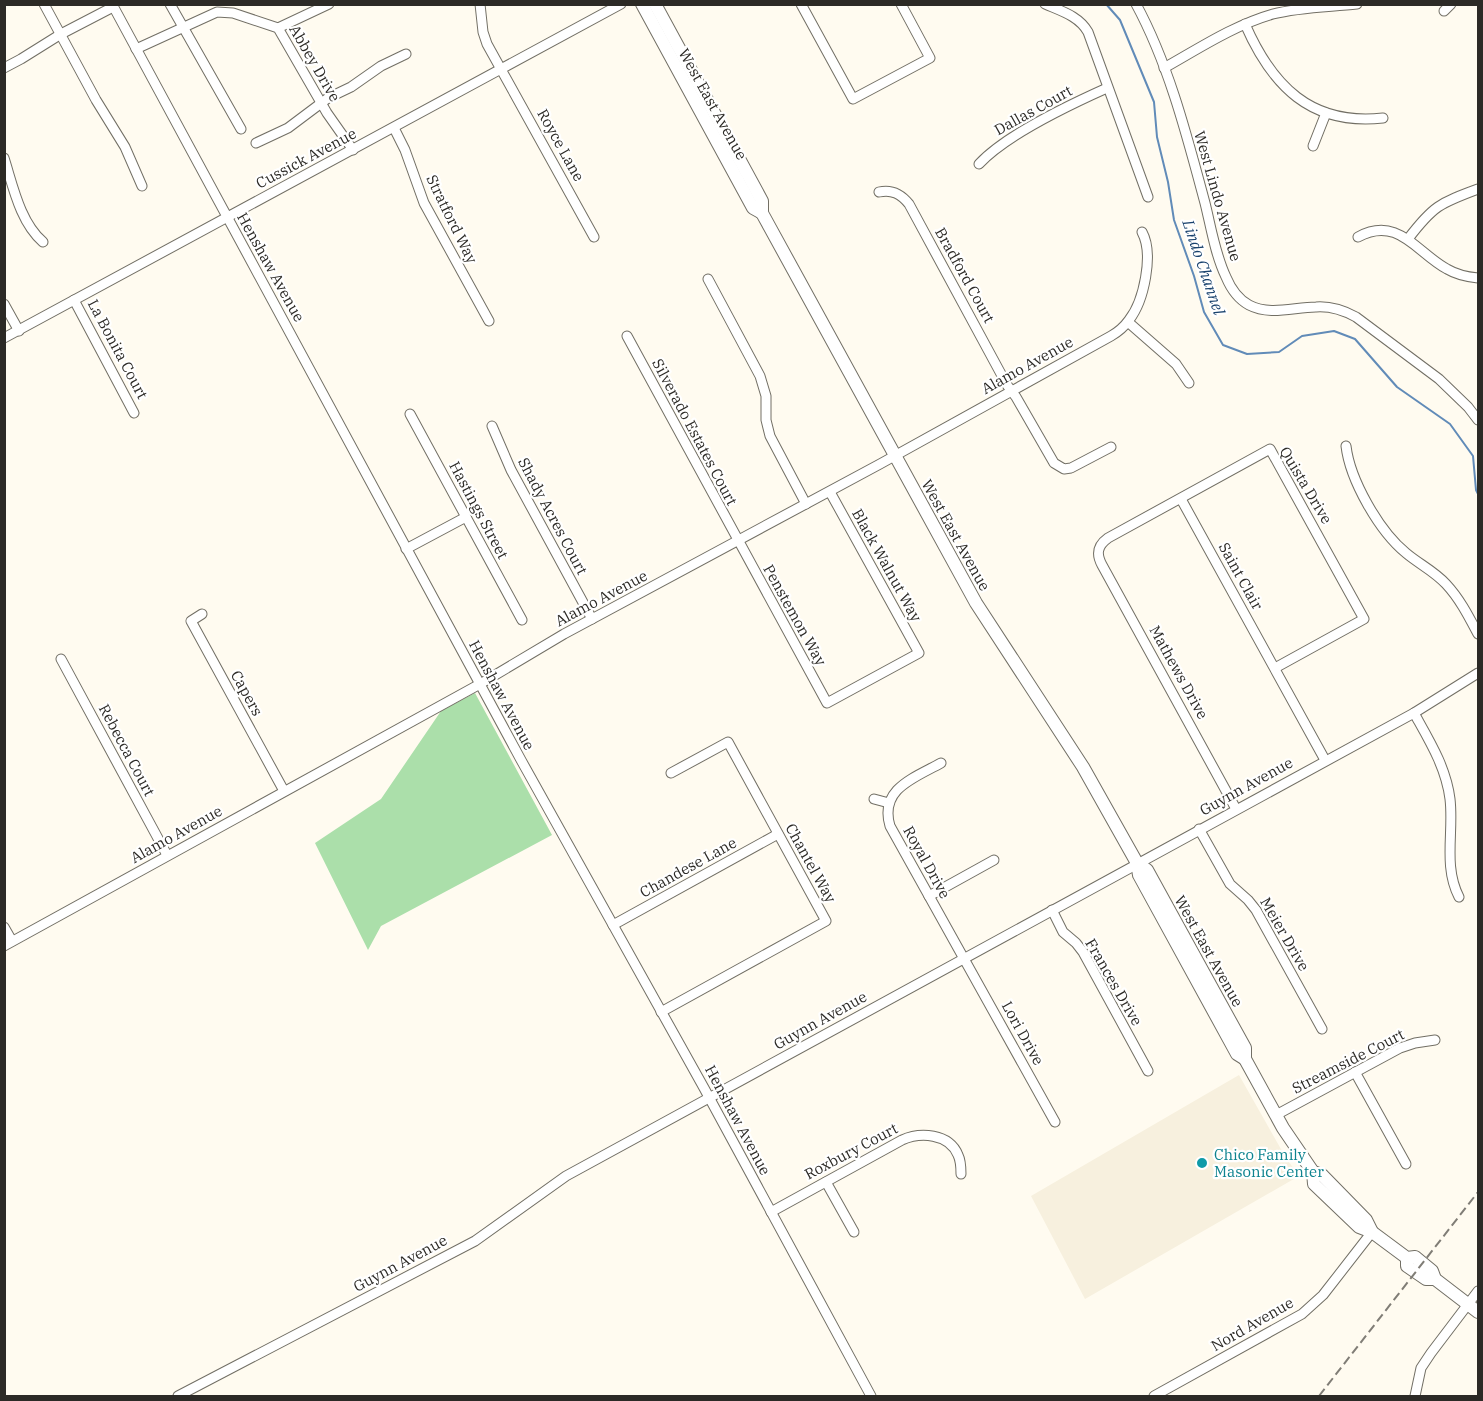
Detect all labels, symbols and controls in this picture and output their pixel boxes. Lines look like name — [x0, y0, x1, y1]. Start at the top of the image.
street label: Abbey Drive — [285, 21, 345, 105]
street label: West East Avenue — [675, 45, 751, 163]
street label: Dallas Court — [991, 81, 1075, 139]
street label: Royce Lane — [533, 105, 589, 185]
street label: Cussick Avenue — [253, 124, 359, 192]
street label: West Lindo Avenue — [1190, 129, 1246, 263]
street label: Stratford Way — [422, 171, 482, 267]
street label: Henshaw Avenue — [233, 209, 309, 325]
water label: Lindo Channel — [1178, 216, 1230, 318]
street label: Bradford Court — [931, 224, 999, 326]
street label: La Bonita Court — [84, 296, 152, 402]
street label: Alamo Avenue — [978, 332, 1076, 398]
street label: Silverado Estates Court — [648, 355, 742, 509]
street label: Quista Drive — [1276, 443, 1336, 527]
street label: Shady Acres Court — [514, 454, 592, 578]
street label: Hastings Street — [445, 458, 513, 562]
street label: West East Avenue — [918, 476, 994, 594]
street label: Black Walnut Way — [848, 505, 926, 625]
street label: Saint Clair — [1215, 539, 1267, 613]
street label: Penstemon Way — [759, 561, 831, 669]
street label: Alamo Avenue — [552, 566, 650, 630]
street label: Mathews Drive — [1145, 622, 1213, 722]
street label: Henshaw Avenue — [465, 637, 539, 753]
street label: Capers — [227, 667, 267, 719]
street label: Rebecca Court — [95, 701, 159, 799]
street label: Guynn Avenue — [1196, 753, 1296, 819]
street label: Alamo Avenue — [127, 801, 225, 867]
street label: Chantel Way — [781, 820, 841, 906]
street label: Royal Drive — [899, 822, 955, 902]
street label: Chandese Lane — [636, 833, 740, 901]
street label: West East Avenue — [1171, 892, 1247, 1010]
street label: Meier Drive — [1256, 894, 1314, 974]
street label: Frances Drive — [1081, 935, 1147, 1029]
street label: Guynn Avenue — [770, 987, 870, 1053]
street label: Lori Drive — [998, 998, 1048, 1068]
street label: Streamside Court — [1289, 1024, 1407, 1098]
street label: Henshaw Avenue — [701, 1062, 775, 1178]
street label: Roxbury Court — [801, 1118, 901, 1184]
place label: Chico Family Masonic Center — [1214, 1145, 1324, 1181]
marker: Chico Family Masonic Center — [1195, 1156, 1209, 1170]
street label: Guynn Avenue — [350, 1230, 450, 1296]
street label: Nord Avenue — [1207, 1293, 1297, 1355]

